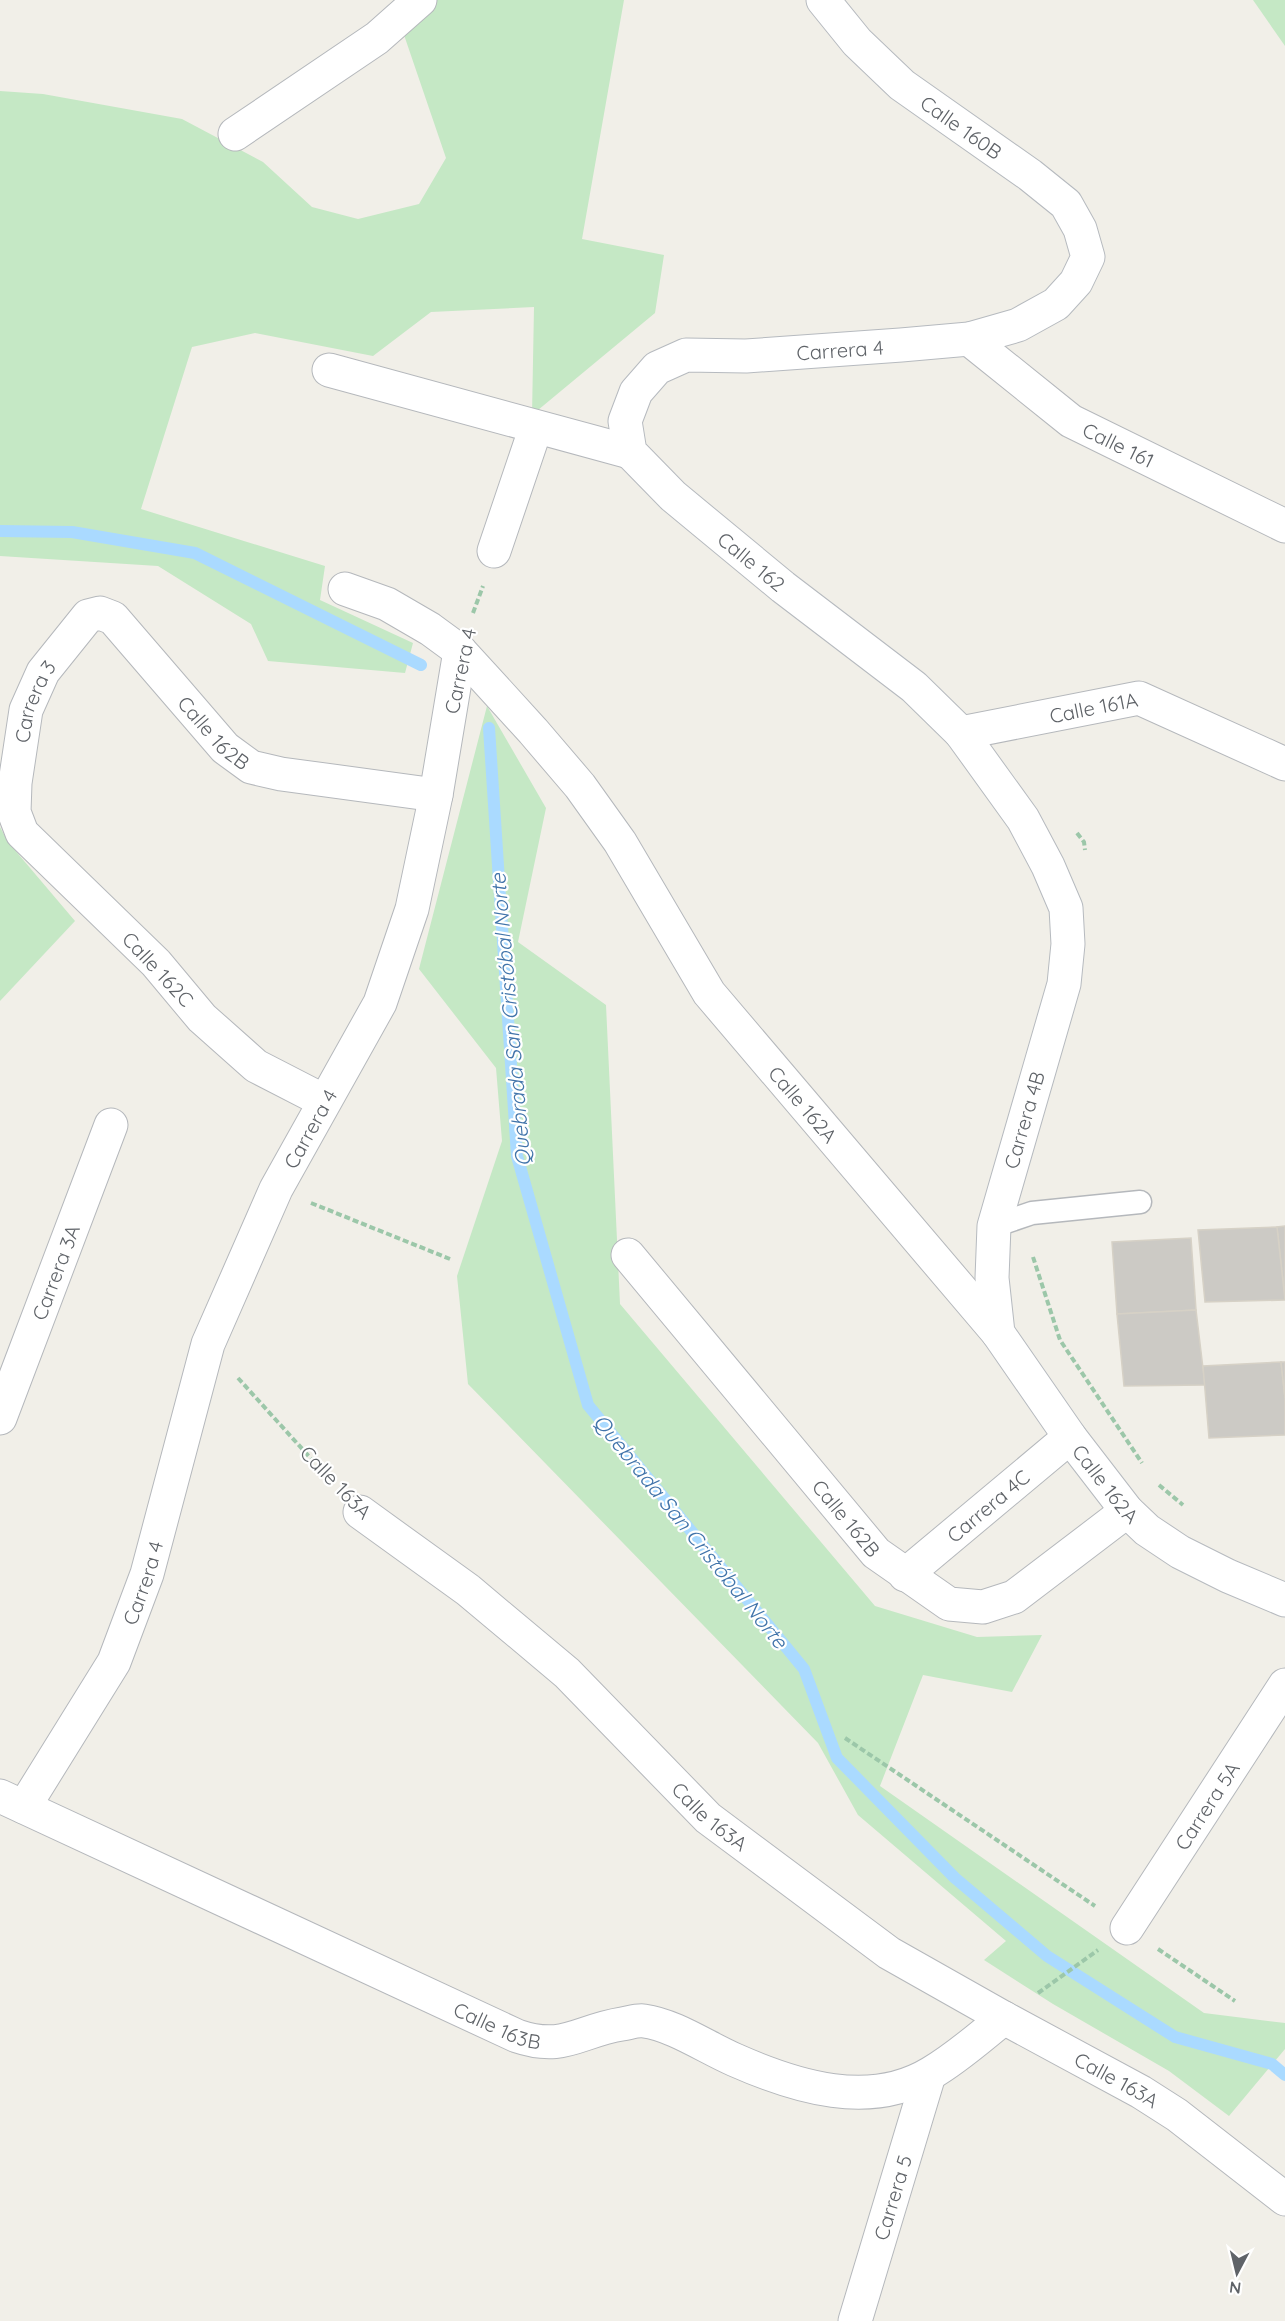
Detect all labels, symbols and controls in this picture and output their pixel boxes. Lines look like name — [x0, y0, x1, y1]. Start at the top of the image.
street label: Calle 160B — [916, 90, 1007, 164]
street label: Carrera 4 — [796, 334, 884, 366]
street label: Calle 161 — [1079, 416, 1159, 472]
street label: Calle 162 — [713, 526, 791, 596]
street label: Carrera 4 — [439, 626, 481, 716]
street label: Carrera 3 — [9, 654, 61, 744]
street label: Calle 161A — [1047, 686, 1140, 728]
street label: Calle 162B — [173, 690, 255, 775]
water label: Quebrada San Cristóbal Norte — [484, 871, 536, 1168]
street label: Calle 162C — [117, 926, 199, 1012]
street label: Calle 162A — [764, 1060, 843, 1148]
street label: Carrera 4B — [998, 1068, 1050, 1172]
street label: Carrera 4 — [278, 1085, 342, 1173]
street label: Carrera 3A — [26, 1221, 85, 1323]
water label: Quebrada San Cristóbal Norte — [588, 1409, 794, 1654]
street label: Calle 162A — [1068, 1439, 1144, 1528]
street label: Calle 163A — [295, 1440, 377, 1524]
street label: Carrera 4C — [941, 1464, 1034, 1547]
street label: Calle 162B — [807, 1474, 886, 1562]
street label: Carrera 4 — [117, 1538, 168, 1628]
street label: Carrera 5A — [1169, 1757, 1244, 1854]
street label: Calle 163A — [667, 1776, 753, 1856]
street label: Calle 163B — [450, 1996, 543, 2054]
street label: Calle 163A — [1070, 2046, 1164, 2113]
street label: Carrera 5 — [868, 2152, 917, 2243]
north arrow — [1207, 2243, 1267, 2303]
text: N — [1228, 2277, 1242, 2299]

